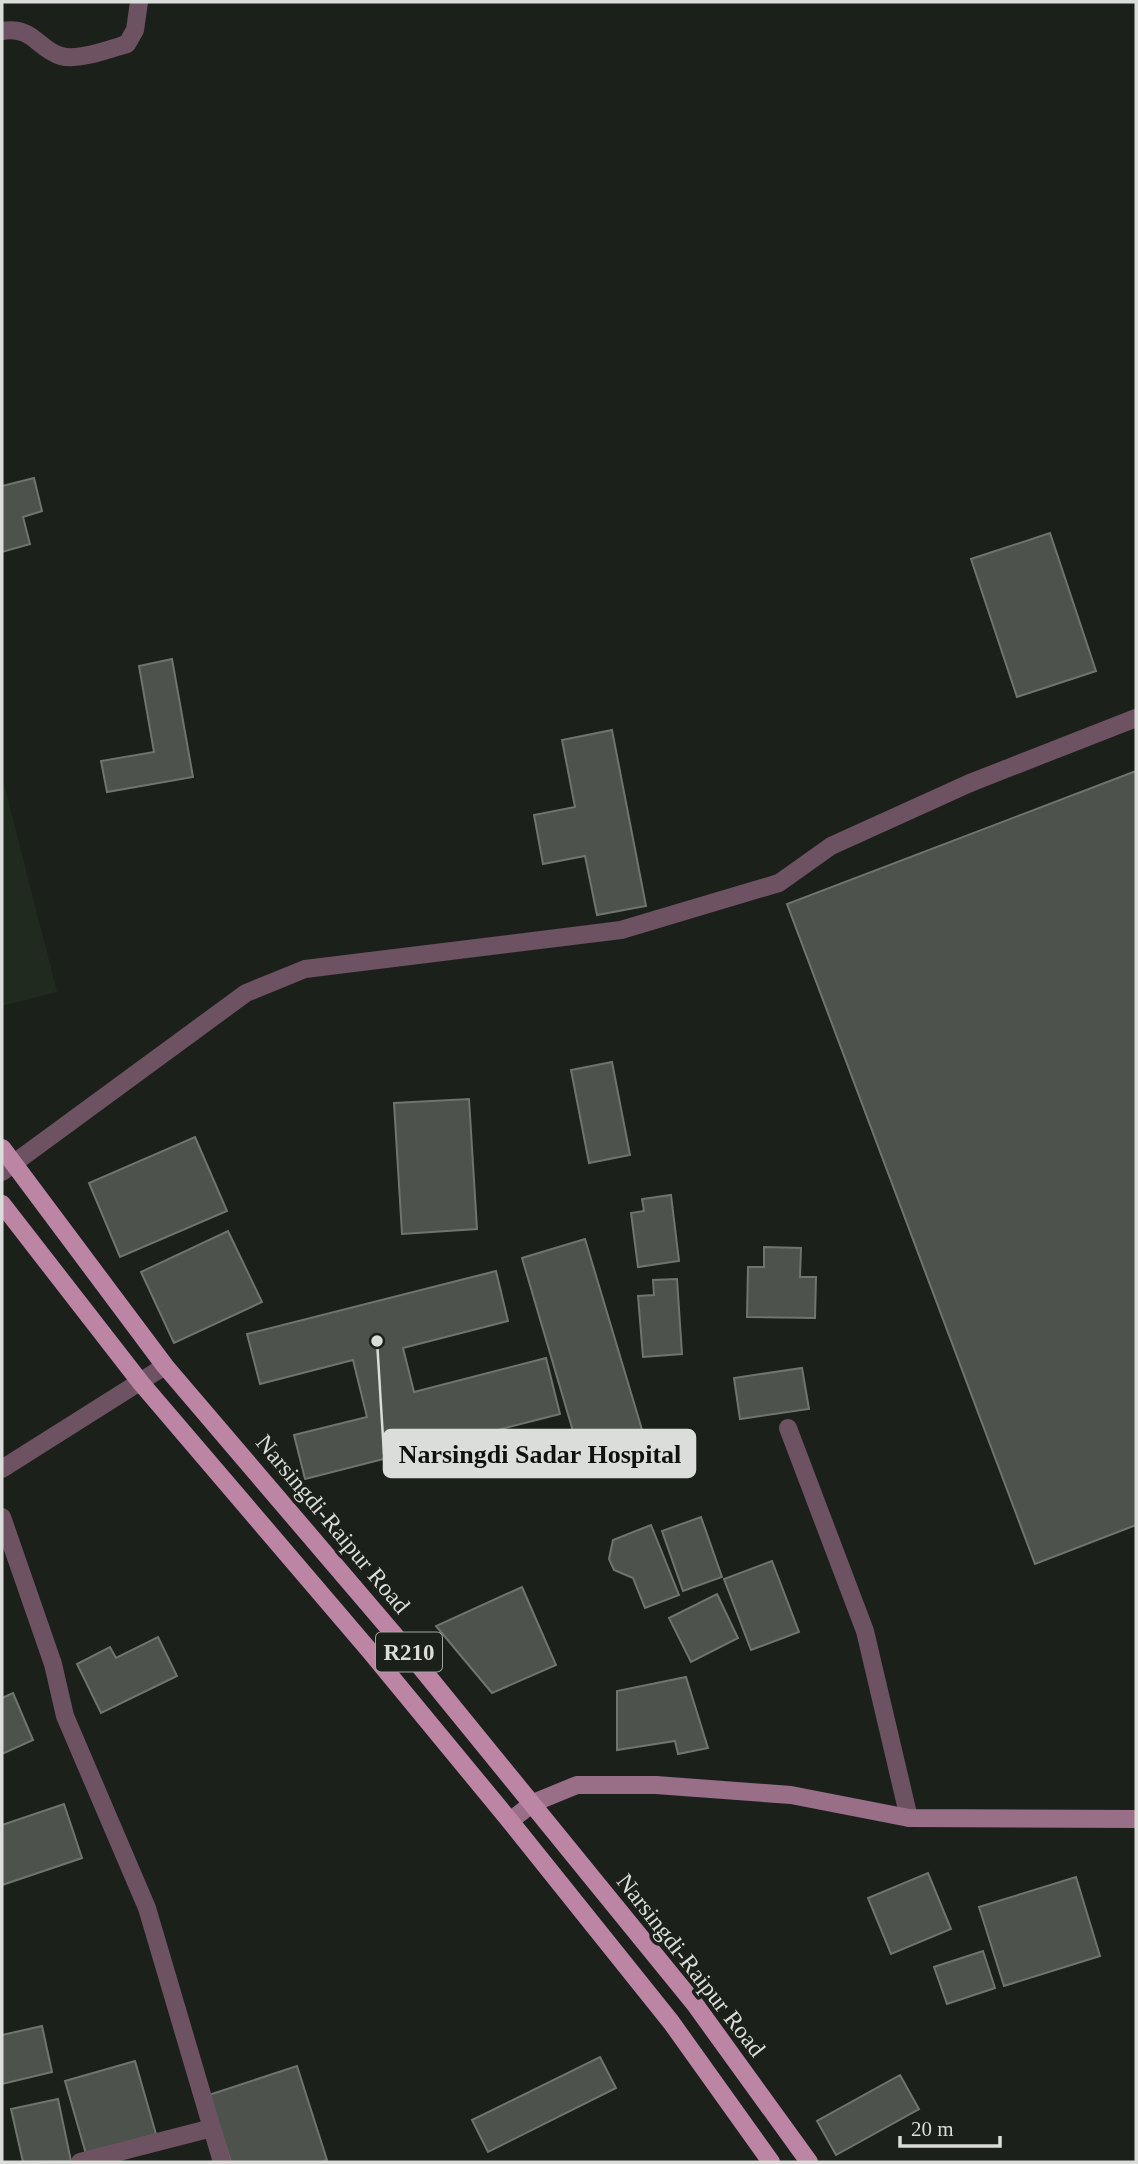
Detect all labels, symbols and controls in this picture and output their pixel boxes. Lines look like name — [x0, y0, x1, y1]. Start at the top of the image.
street label: Narsingdi-Raipur Road — [251, 1430, 415, 1618]
callout: Narsingdi Sadar Hospital — [384, 1430, 695, 1477]
text: Narsingdi Sadar Hospital — [399, 1440, 681, 1469]
road number: R210 — [376, 1632, 442, 1672]
street label: Narsingdi-Raipur Road — [612, 1868, 770, 2062]
scale bar — [900, 2104, 1000, 2148]
text: 20 m — [911, 2117, 954, 2141]

